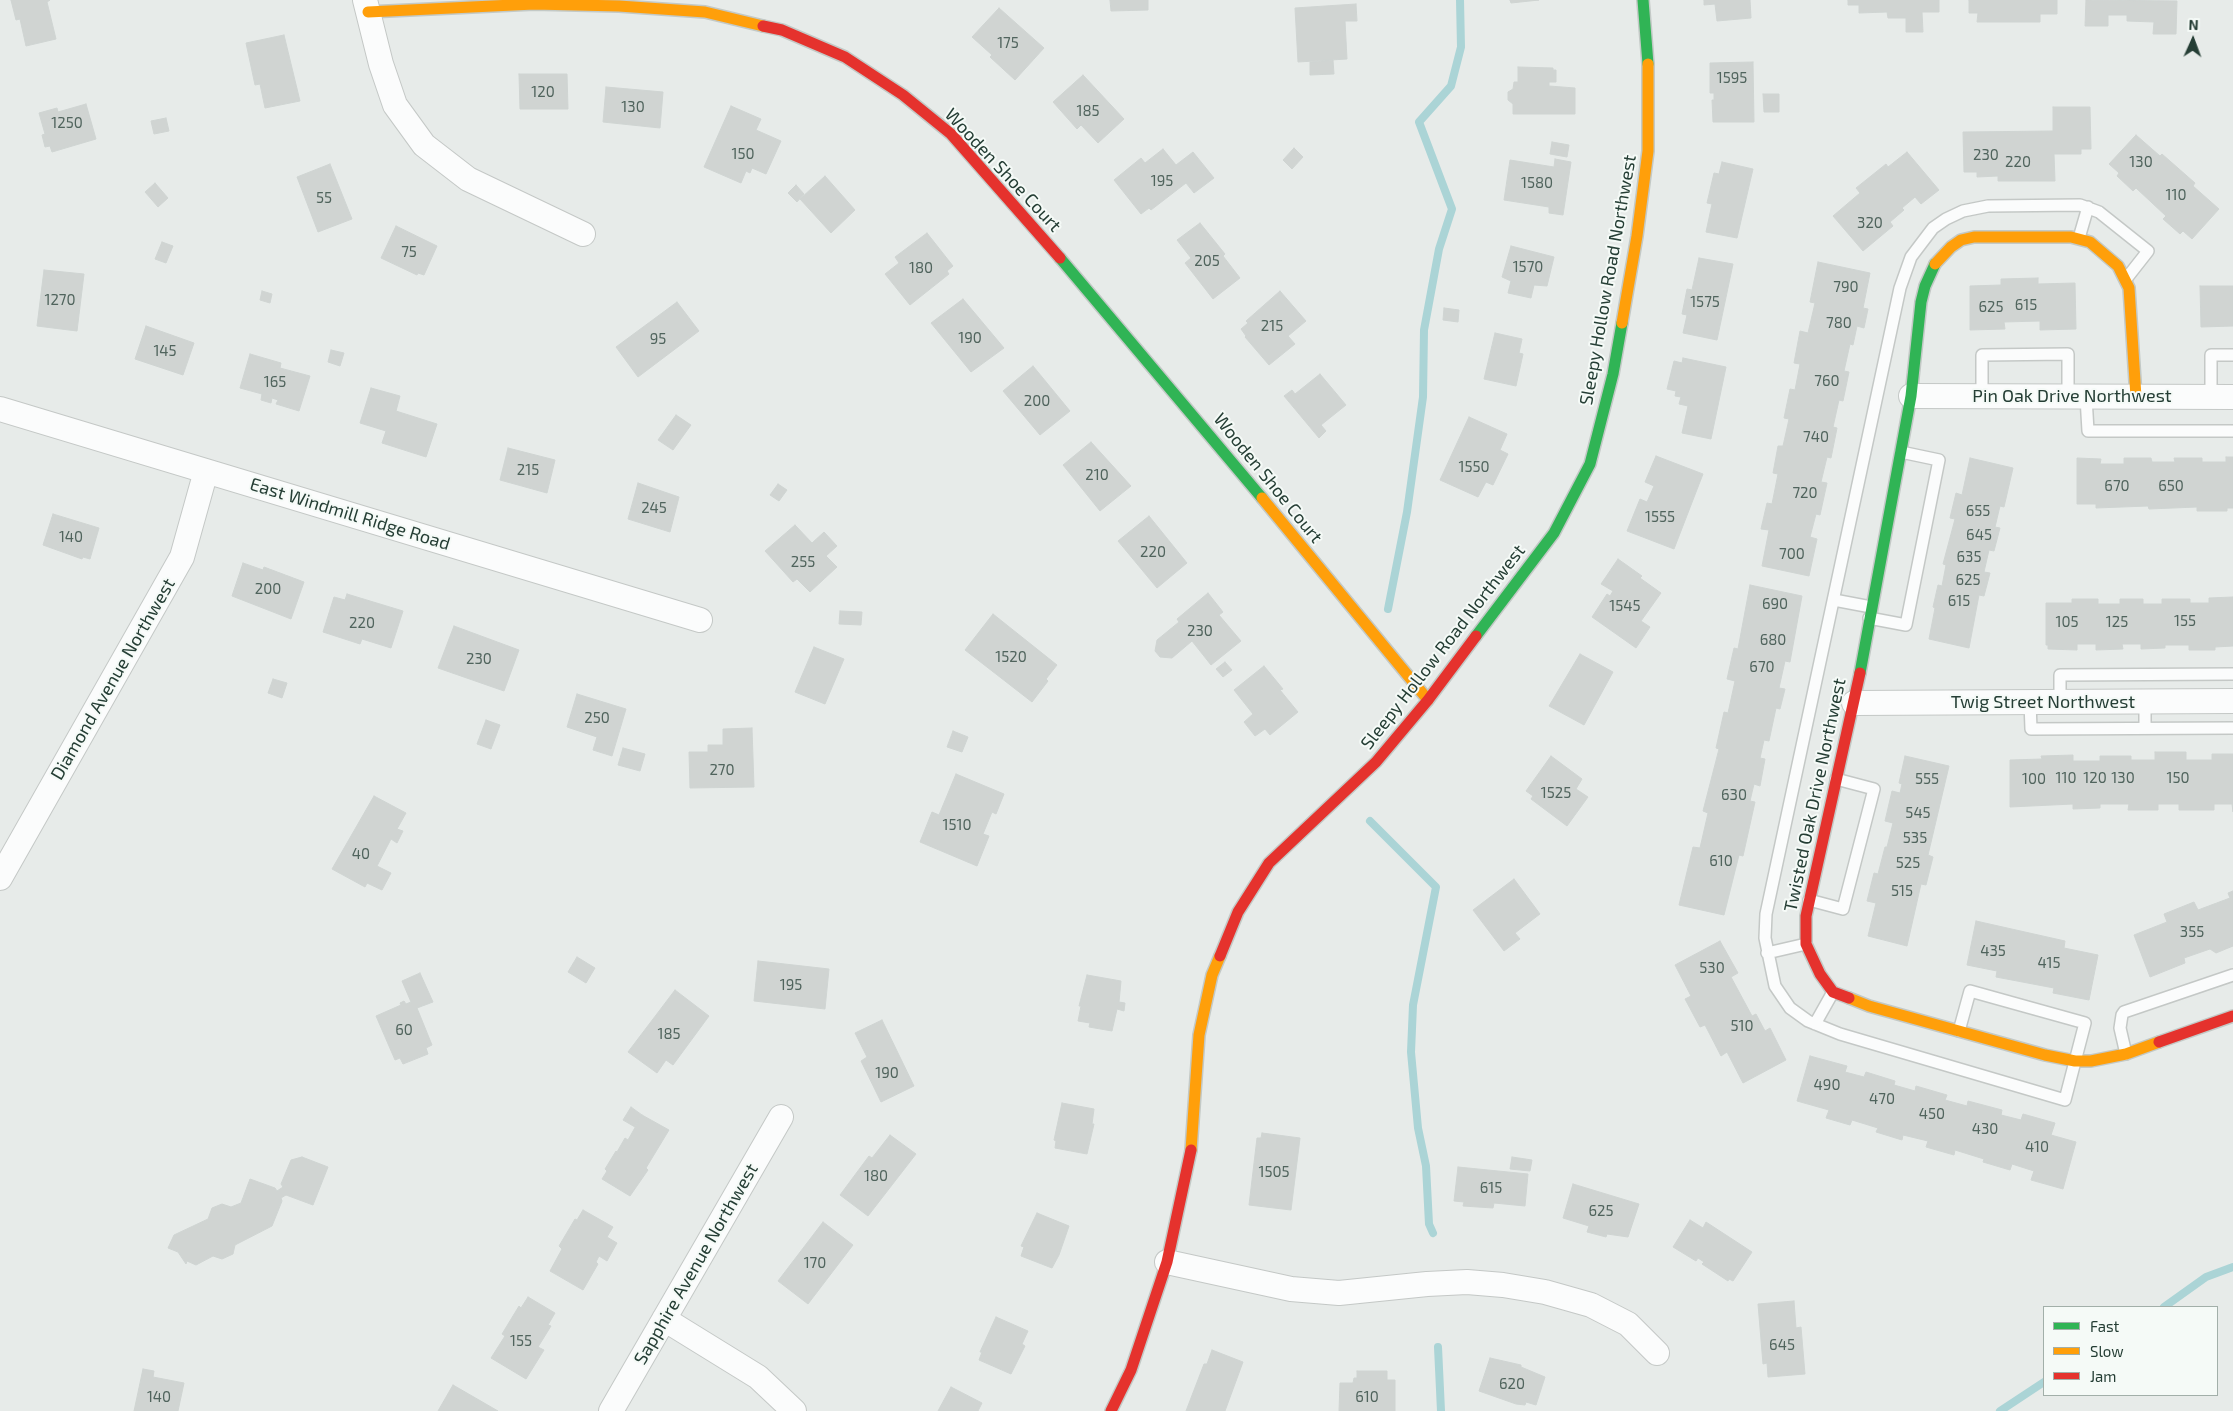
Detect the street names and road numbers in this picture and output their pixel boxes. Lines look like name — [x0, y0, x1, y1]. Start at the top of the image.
street label: Wooden Shoe Court — [940, 104, 1066, 236]
street label: Sleepy Hollow Road Northwest — [1575, 153, 1641, 407]
street label: Pin Oak Drive Northwest — [1972, 385, 2172, 407]
street label: Wooden Shoe Court — [1209, 409, 1327, 547]
street label: East Windmill Ridge Road — [247, 473, 453, 555]
street label: Sleepy Hollow Road Northwest — [1356, 540, 1530, 754]
street label: Diamond Avenue Northwest — [46, 574, 180, 784]
street label: Twisted Oak Drive Northwest — [1780, 676, 1850, 914]
street label: Twig Street Northwest — [1951, 691, 2135, 713]
street label: Sapphire Avenue Northwest — [629, 1160, 763, 1368]

